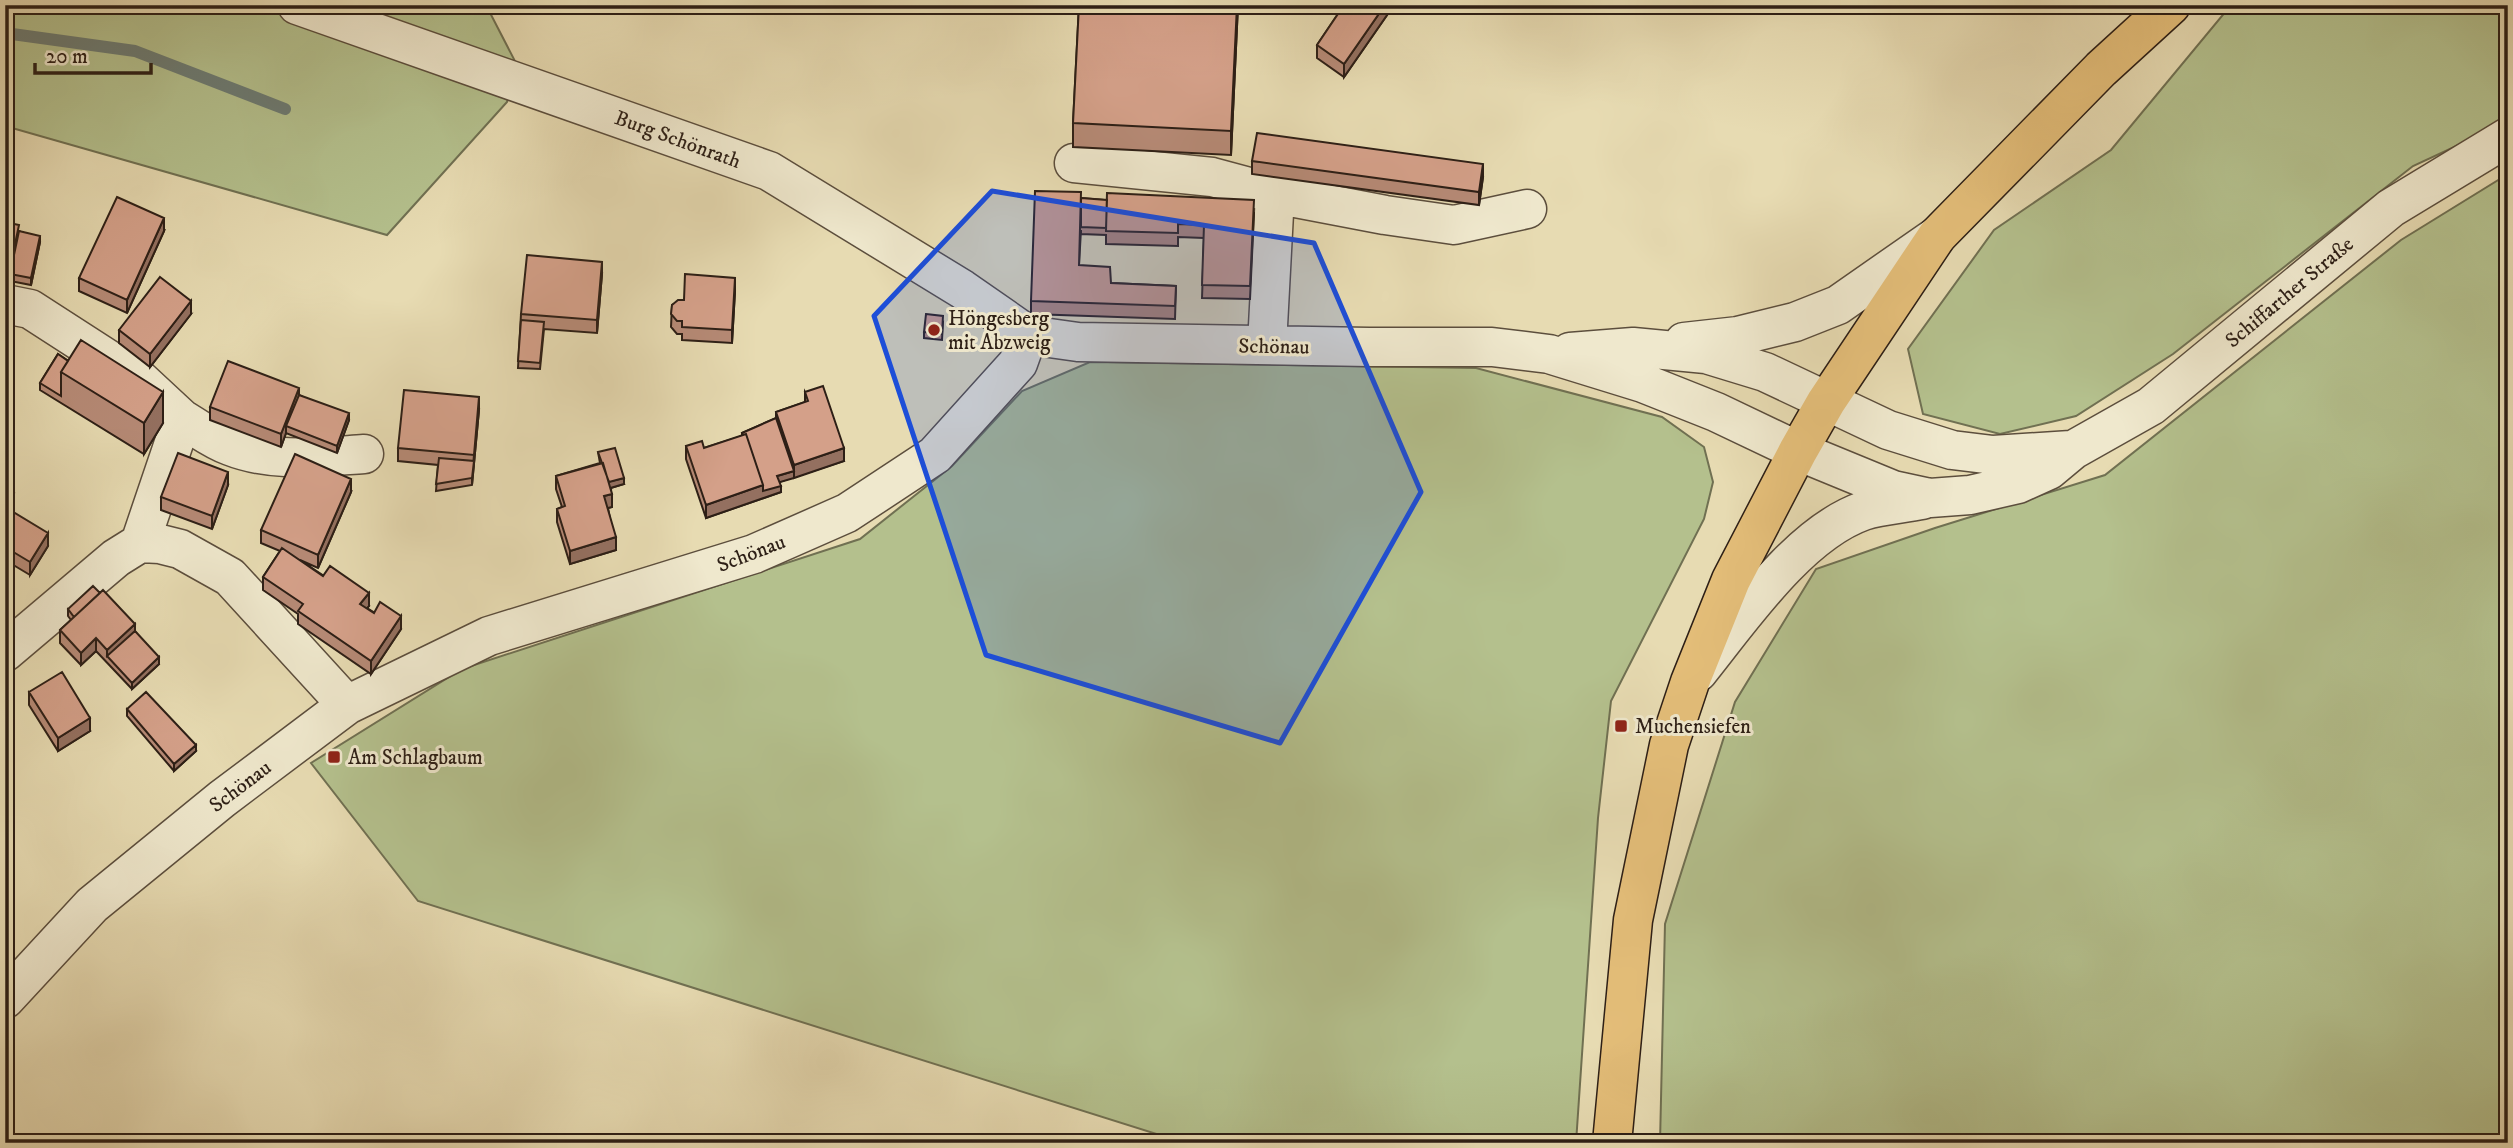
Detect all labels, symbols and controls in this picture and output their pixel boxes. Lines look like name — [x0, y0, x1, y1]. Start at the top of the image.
scale bar — [35, 32, 150, 76]
text: 20 m — [46, 44, 88, 70]
street label: Burg Schönrath — [611, 105, 744, 175]
street label: Schiffarther Straße — [2220, 231, 2359, 354]
place label: Höngesberg mit Abzweig — [948, 306, 1051, 356]
marker: Höngesberg mit Abzweig — [926, 322, 942, 338]
street label: Schönau — [1238, 333, 1310, 361]
street label: Schönau — [713, 529, 789, 579]
place label: Muchensiefen — [1635, 714, 1751, 740]
marker: Muchensiefen — [1613, 718, 1629, 734]
place label: Am Schlagbaum — [348, 745, 483, 771]
marker: Am Schlagbaum — [326, 749, 342, 765]
street label: Schönau — [204, 755, 277, 819]

